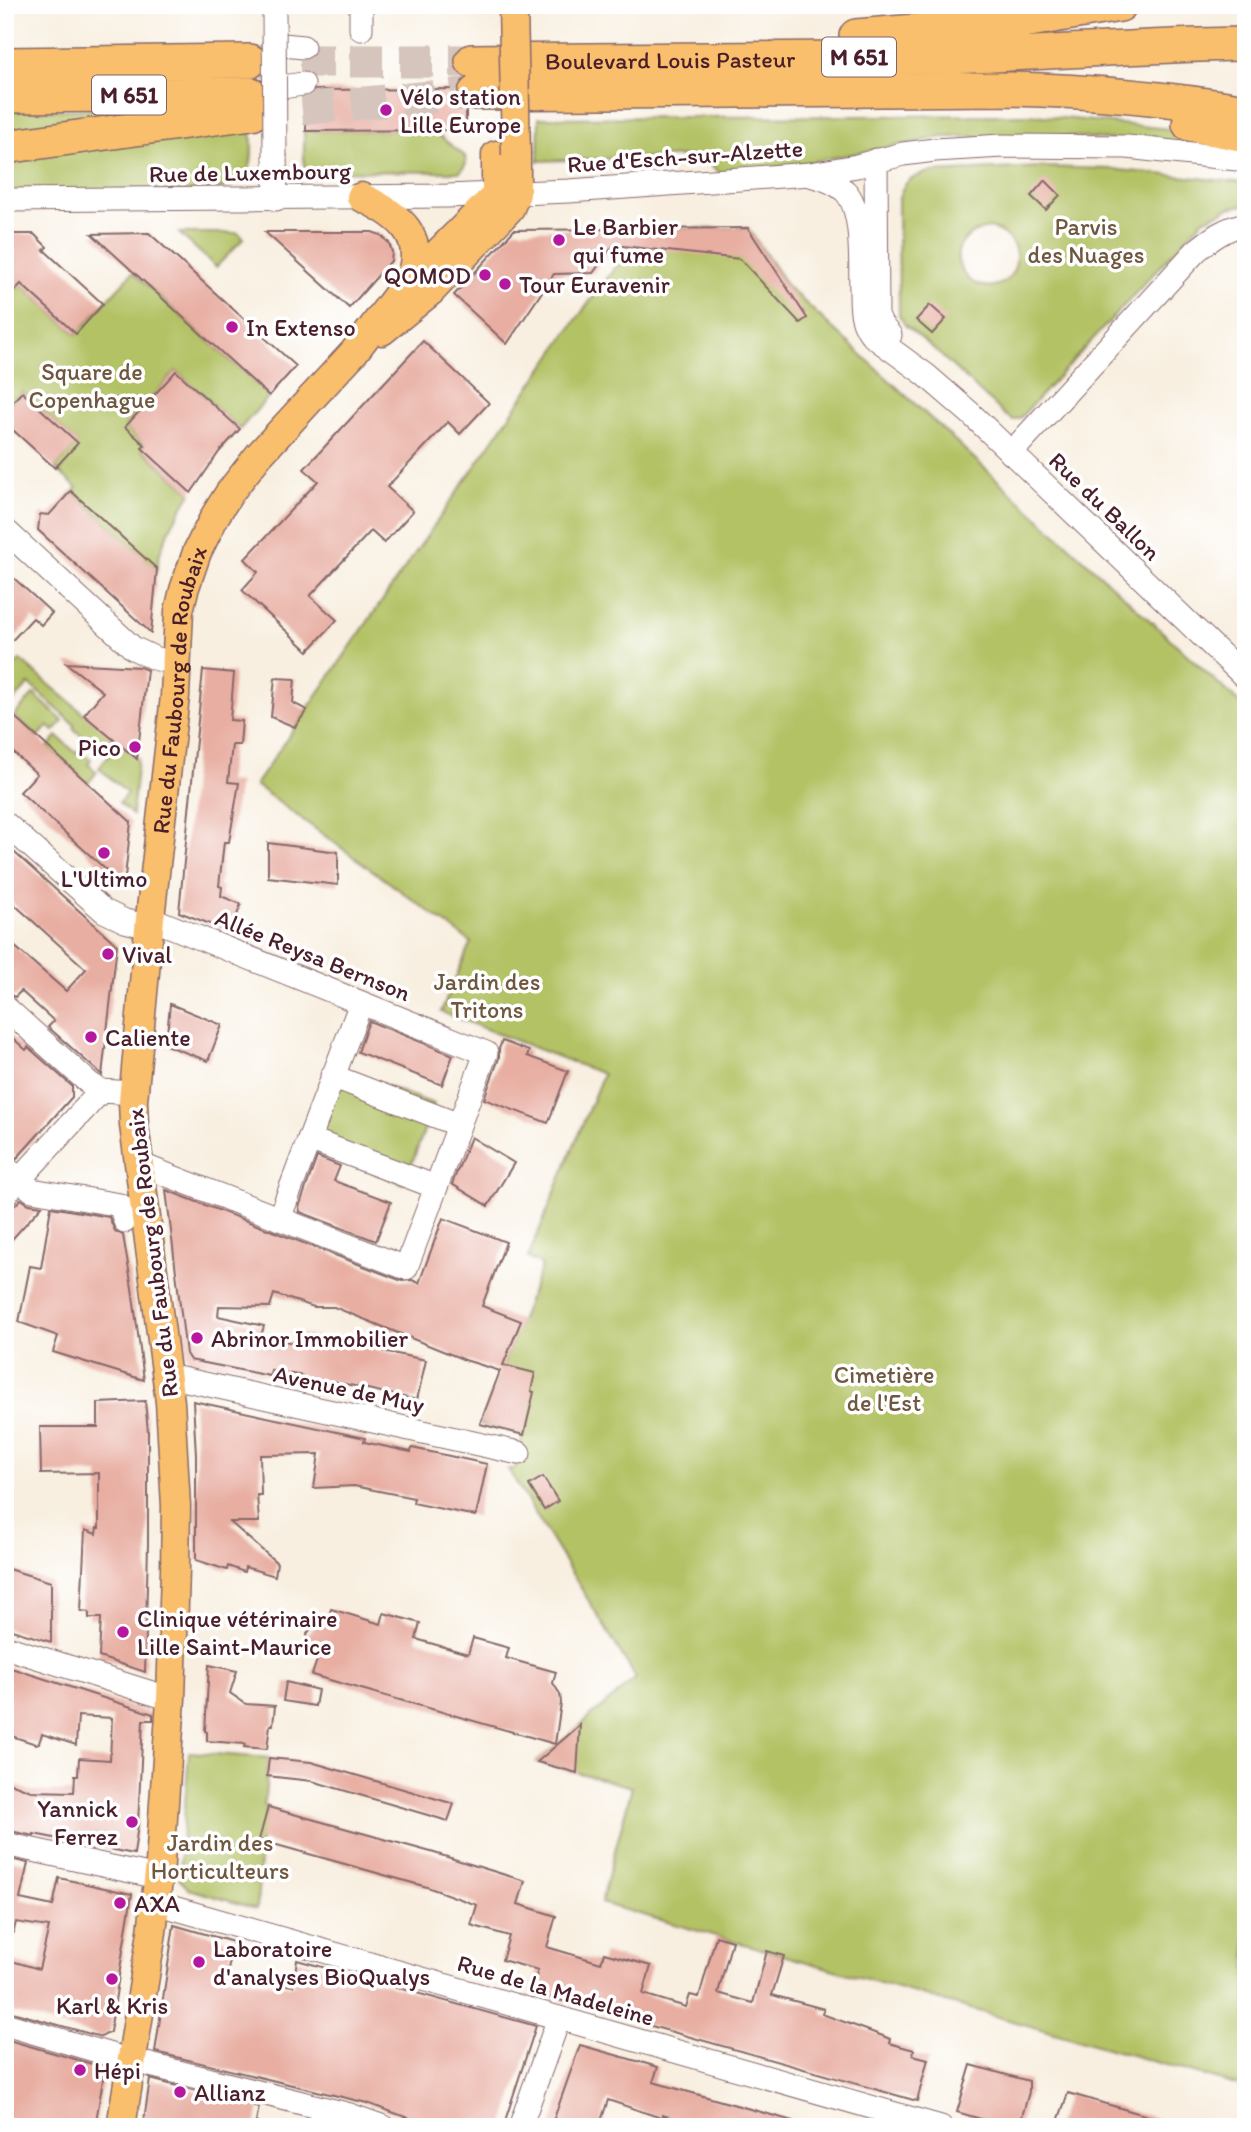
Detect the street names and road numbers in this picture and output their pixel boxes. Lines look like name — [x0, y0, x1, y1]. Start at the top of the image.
road number: M 651 — [822, 38, 896, 76]
street label: Boulevard Louis Pasteur — [545, 44, 795, 75]
road number: M 651 — [92, 76, 166, 114]
street label: Rue d'Esch-sur-Alzette — [566, 133, 804, 179]
street label: Rue de Luxembourg — [149, 156, 352, 188]
street label: Rue du Ballon — [1043, 446, 1167, 567]
street label: Rue du Faubourg de Roubaix — [145, 542, 213, 835]
street label: Allée Reysa Bernson — [211, 903, 415, 1007]
street label: Rue du Faubourg de Roubaix — [120, 1107, 184, 1399]
street label: Avenue de Muy — [271, 1359, 427, 1419]
street label: Rue de la Madeleine — [454, 1948, 658, 2032]

